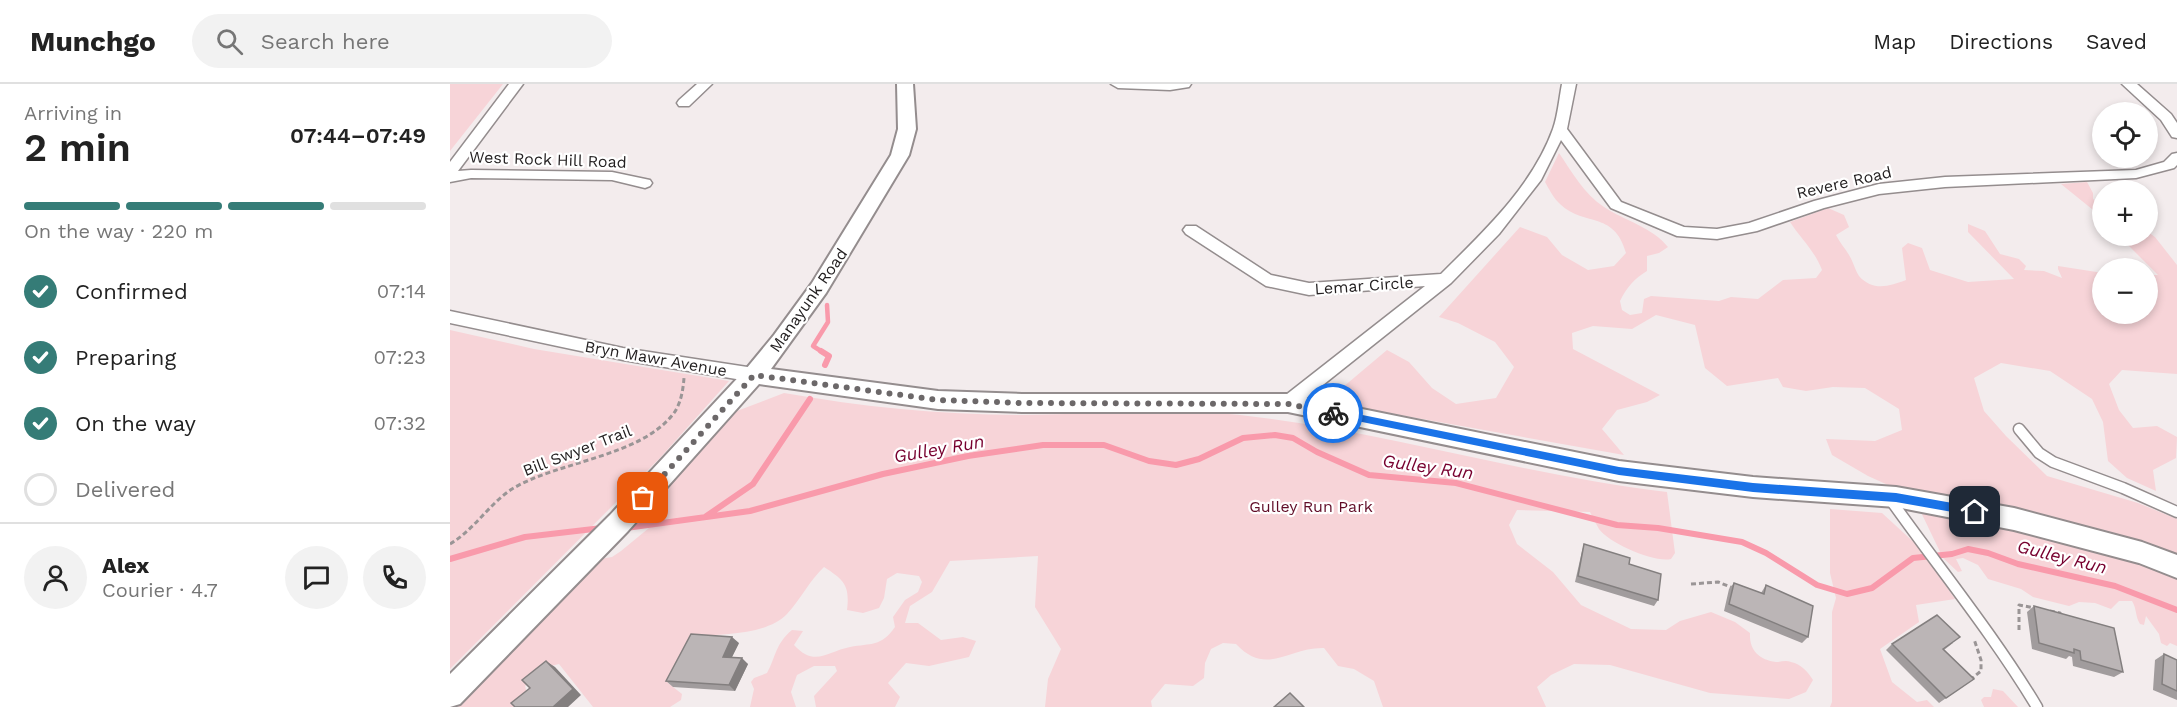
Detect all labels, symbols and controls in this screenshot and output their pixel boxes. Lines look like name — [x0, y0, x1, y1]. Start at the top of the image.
search box — [192, 14, 612, 68]
text: Munchgo — [30, 25, 156, 58]
icon: search — [213, 25, 246, 58]
text: Search here — [261, 29, 390, 54]
text: Map — [1873, 29, 1916, 54]
text: Directions — [1949, 29, 2053, 54]
text: Saved — [2086, 29, 2147, 54]
text: Arriving in — [24, 101, 122, 125]
map controls — [2092, 102, 2158, 324]
button: locate — [2092, 102, 2158, 168]
text: 07:44–07:49 — [290, 123, 426, 148]
text: 2 min — [24, 125, 131, 170]
street label: West Rock Hill Road — [469, 147, 627, 172]
street label: Revere Road — [1795, 162, 1893, 203]
button: + — [2092, 180, 2158, 246]
text: On the way · 220 m — [24, 219, 213, 243]
street label: Manayunk Road — [766, 245, 851, 356]
button: − — [2092, 258, 2158, 324]
street label: Lemar Circle — [1314, 273, 1414, 298]
icon: check — [24, 275, 57, 308]
text: Confirmed — [75, 279, 188, 304]
text: 07:14 — [377, 279, 426, 303]
street label: Bryn Mawr Avenue — [583, 337, 728, 380]
icon: check — [24, 341, 57, 374]
text: Preparing — [75, 345, 176, 370]
text: 07:23 — [374, 345, 426, 369]
courier — [1303, 383, 1363, 443]
icon: bike — [1317, 397, 1350, 430]
icon: check — [24, 407, 57, 440]
text: On the way — [75, 411, 196, 436]
text: 07:32 — [374, 411, 426, 435]
street label: Bill Swyer Trail — [520, 421, 634, 480]
water label: Gulley Run — [892, 430, 986, 467]
water label: Gulley Run — [1381, 450, 1475, 483]
pin — [617, 472, 668, 523]
text: Delivered — [75, 477, 175, 502]
icon: bag — [626, 481, 659, 514]
pin — [1949, 486, 2000, 537]
icon: home — [1958, 495, 1991, 528]
park label: Gulley Run Park — [1249, 497, 1373, 516]
water label: Gulley Run — [2015, 535, 2109, 578]
button: person — [24, 546, 87, 609]
button: chat — [285, 546, 348, 609]
button: phone — [363, 546, 426, 609]
text: Alex — [102, 553, 149, 578]
text: Courier · 4.7 — [102, 578, 218, 602]

